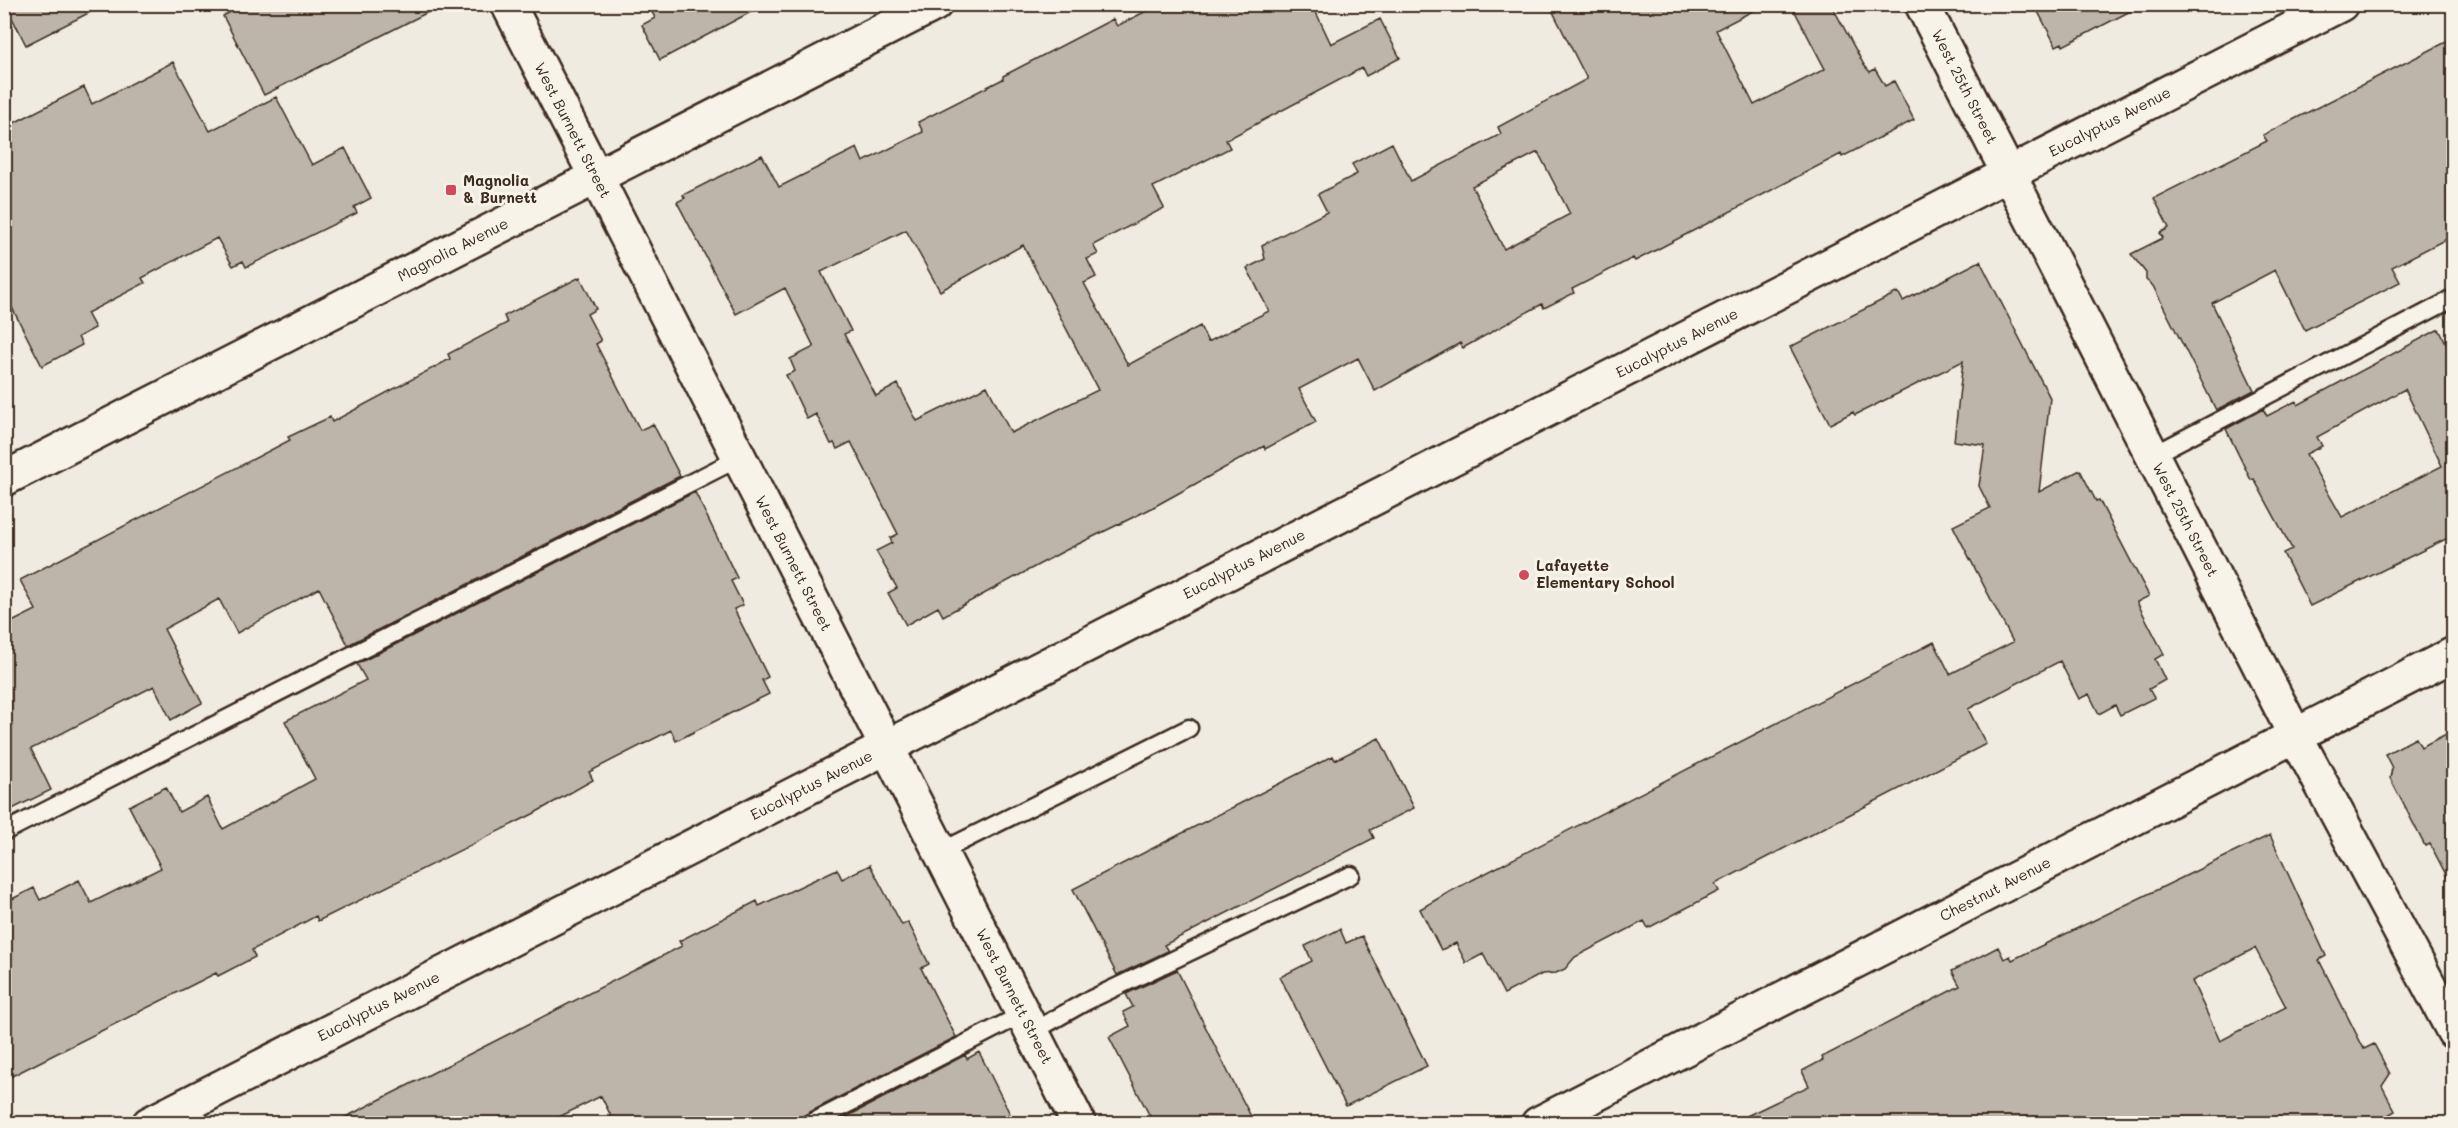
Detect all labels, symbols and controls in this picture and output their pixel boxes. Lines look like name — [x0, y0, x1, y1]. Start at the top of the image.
street label: West 25th Street — [1928, 26, 2003, 147]
street label: West Burnett Street — [530, 59, 616, 201]
street label: Eucalyptus Avenue — [2045, 82, 2174, 161]
place label: Magnolia & Burnett — [463, 170, 537, 207]
marker: Magnolia & Burnett — [444, 183, 458, 197]
street label: Magnolia Avenue — [394, 212, 511, 286]
street label: Eucalyptus Avenue — [1612, 303, 1741, 382]
street label: West 25th Street — [2149, 459, 2224, 580]
street label: West Burnett Street — [751, 492, 837, 634]
street label: Eucalyptus Avenue — [1179, 524, 1308, 603]
place label: Lafayette Elementary School — [1536, 555, 1675, 592]
marker: Lafayette Elementary School — [1517, 568, 1531, 582]
street label: Eucalyptus Avenue — [747, 745, 876, 824]
street label: Chestnut Avenue — [1936, 852, 2054, 925]
street label: West Burnett Street — [972, 925, 1058, 1067]
street label: Eucalyptus Avenue — [314, 966, 443, 1045]

